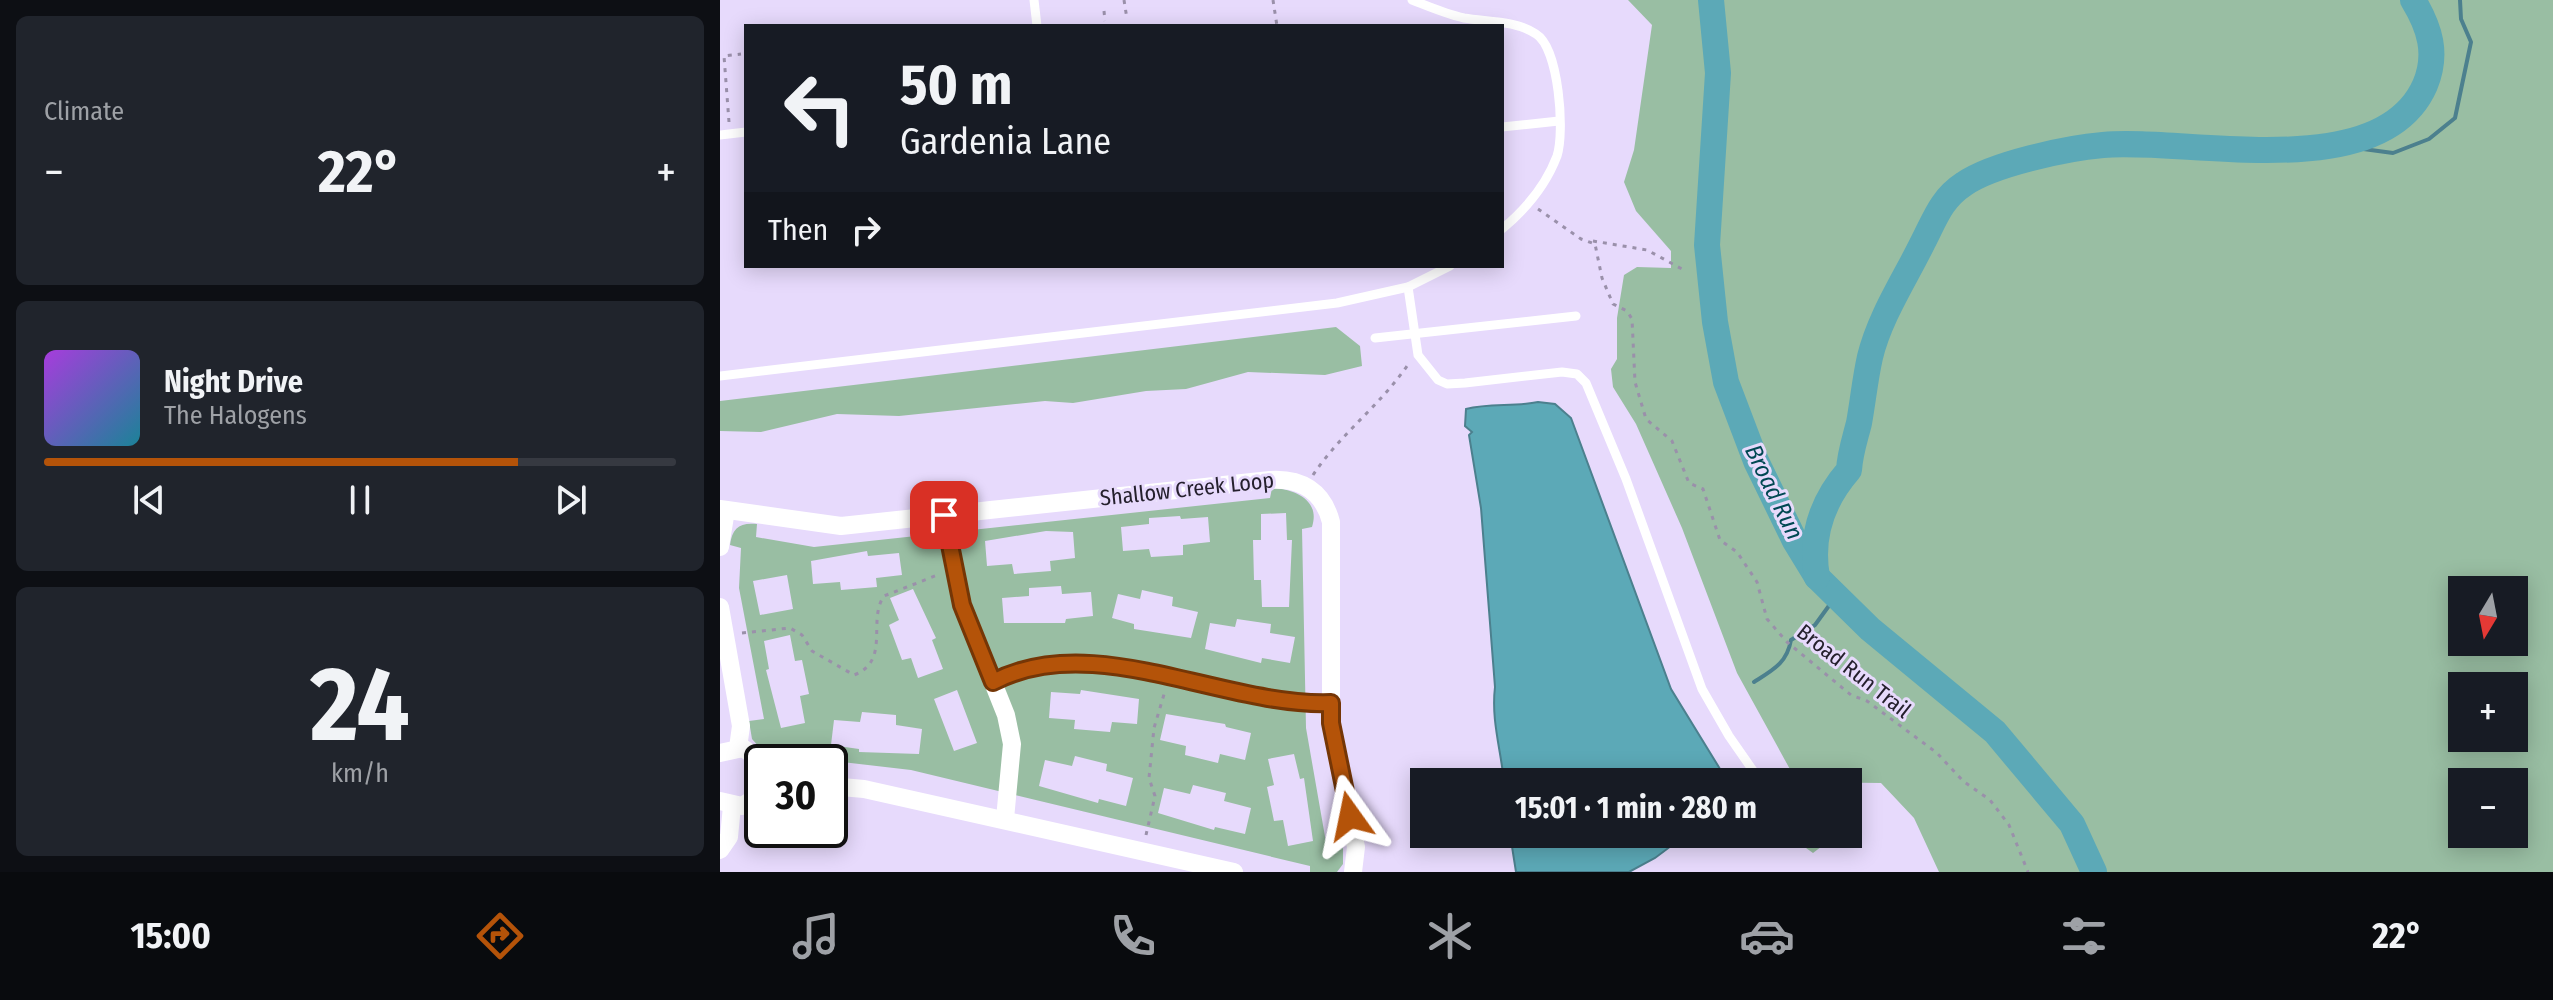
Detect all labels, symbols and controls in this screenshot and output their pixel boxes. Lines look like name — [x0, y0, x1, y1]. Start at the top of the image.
text: 50 m — [900, 52, 1012, 119]
icon: left — [768, 56, 872, 160]
text: Climate — [44, 96, 124, 127]
text: Gardenia Lane — [900, 120, 1111, 164]
text: 22° — [318, 136, 402, 208]
text: − — [44, 146, 64, 199]
text: + — [656, 146, 676, 199]
icon: right — [844, 208, 888, 252]
text: Then — [768, 212, 828, 248]
text: Night Drive — [164, 364, 303, 400]
text: The Halogens — [164, 400, 307, 431]
water label: Broad Run — [1739, 440, 1809, 544]
street label: Shallow Creek Loop — [1099, 466, 1275, 512]
icon: previous — [127, 478, 171, 522]
icon: pause — [338, 478, 382, 522]
icon: next — [549, 478, 593, 522]
pin — [910, 481, 978, 549]
icon: arrive — [922, 493, 966, 537]
north arrow — [2448, 576, 2528, 656]
map controls — [2448, 576, 2528, 848]
street label: Broad Run Trail — [1792, 618, 1916, 724]
text: 24 — [310, 643, 410, 768]
button: + — [2448, 672, 2528, 752]
speed limit sign: 30 — [744, 744, 848, 848]
text: km/h — [331, 758, 389, 789]
button: − — [2448, 768, 2528, 848]
position arrow — [1308, 774, 1392, 858]
text: 15:01 · 1 min · 280 m — [1515, 790, 1757, 826]
icon: directions — [472, 908, 528, 964]
icon: music — [788, 908, 844, 964]
icon: phone — [1105, 908, 1161, 964]
icon: climate — [1422, 908, 1478, 964]
icon: car — [1739, 908, 1795, 964]
icon: filters — [2056, 908, 2112, 964]
text: 15:00 — [130, 914, 211, 958]
text: 22° — [2372, 914, 2423, 958]

